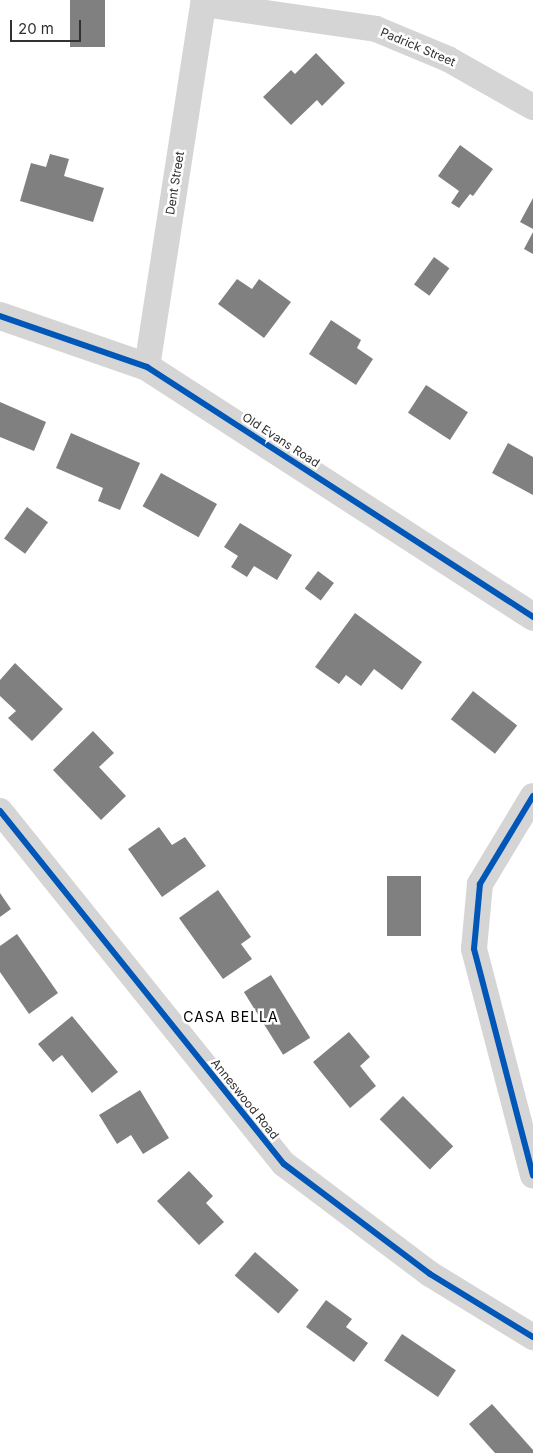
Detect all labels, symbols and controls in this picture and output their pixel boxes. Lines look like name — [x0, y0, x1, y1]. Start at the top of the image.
scale bar — [12, 10, 84, 42]
text: 20 m — [18, 19, 54, 38]
street label: Padrick Street — [378, 25, 458, 69]
street label: Dent Street — [163, 150, 187, 216]
street label: Old Evans Road — [240, 410, 322, 470]
district label: CASA BELLA — [182, 1009, 280, 1025]
street label: Anneswood Road — [208, 1056, 282, 1142]

